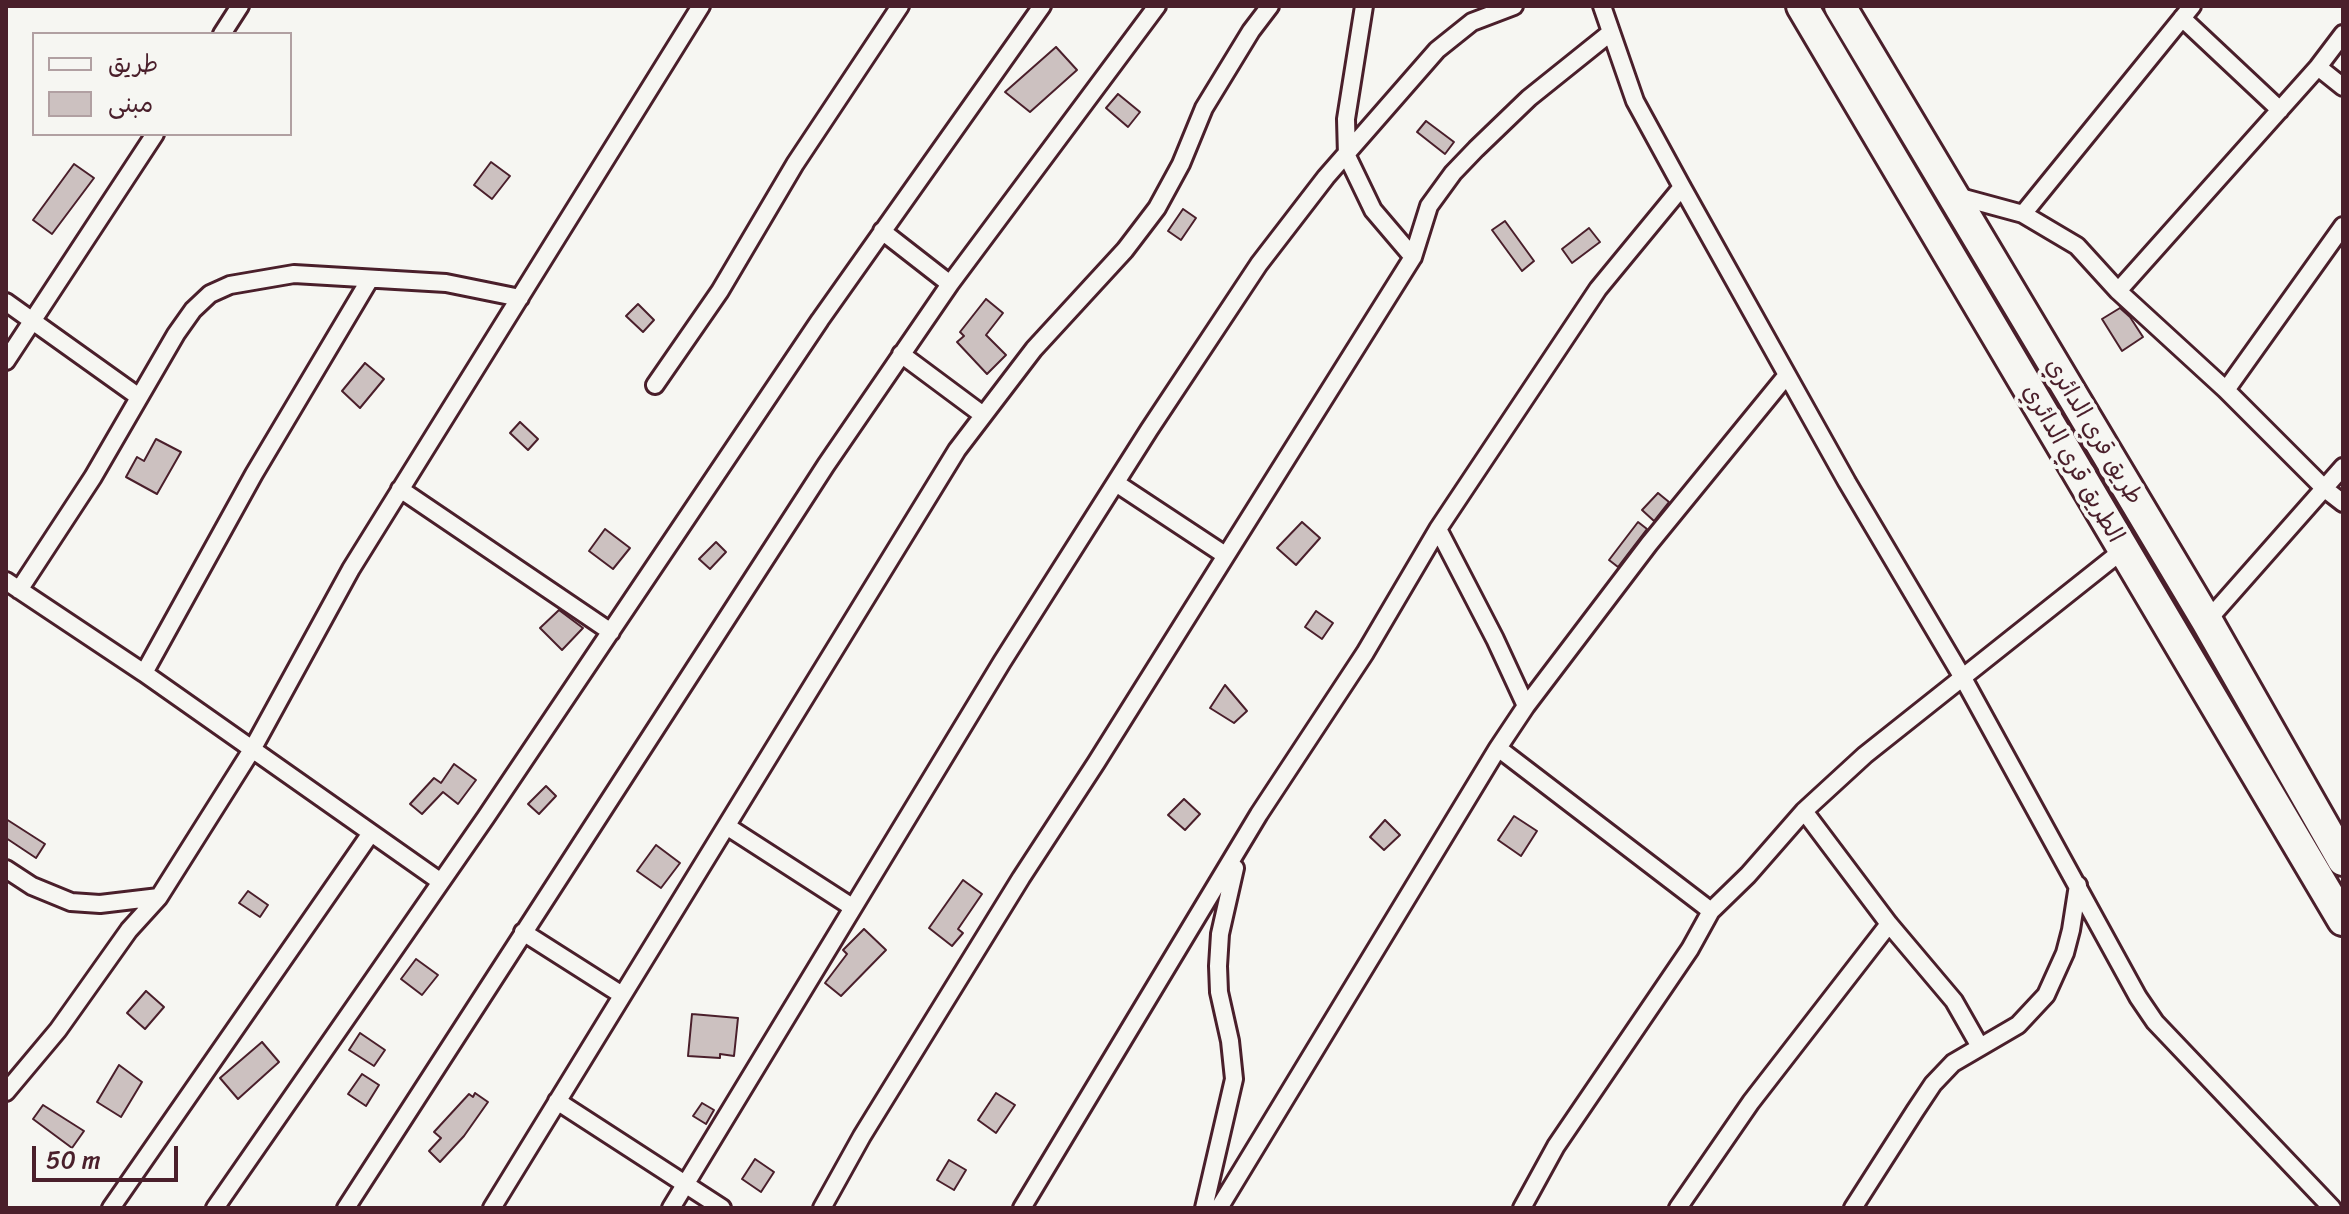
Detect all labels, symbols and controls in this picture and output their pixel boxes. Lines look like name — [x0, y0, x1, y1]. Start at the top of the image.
legend — [32, 32, 292, 136]
text: طريق — [108, 43, 158, 85]
text: مبنى — [108, 83, 153, 125]
street label: طريق قري الدائري — [2038, 354, 2148, 510]
street label: الطريق قري الدائري — [2015, 380, 2129, 548]
scale bar — [36, 1130, 182, 1180]
text: 50 m — [46, 1139, 101, 1181]

